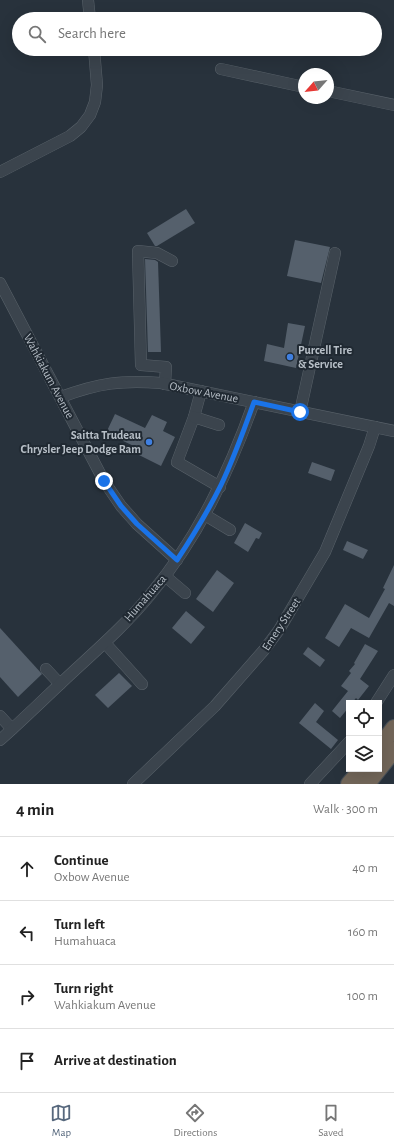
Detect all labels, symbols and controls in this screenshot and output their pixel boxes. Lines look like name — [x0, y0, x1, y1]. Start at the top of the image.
search box — [12, 12, 382, 56]
icon: search — [26, 23, 48, 45]
text: Search here — [58, 26, 126, 41]
north arrow — [298, 68, 334, 104]
street label: Wahkiakum Avenue — [22, 332, 76, 420]
place label: Purcell Tire & Service — [298, 344, 353, 370]
marker: Purcell Tire & Service — [285, 352, 295, 362]
street label: Oxbow Avenue — [169, 379, 239, 405]
route start — [291, 403, 309, 421]
place label: Saitta Trudeau Chrysler Jeep Dodge Ram — [20, 429, 142, 456]
marker: Saitta Trudeau Chrysler Jeep Dodge Ram — [144, 437, 154, 447]
route end — [95, 472, 113, 490]
street label: Humahuaca — [122, 572, 169, 624]
street label: Emery Street — [260, 595, 303, 653]
map controls — [346, 700, 382, 772]
button: locate — [346, 700, 382, 736]
button: layers — [346, 736, 382, 772]
text: 4 min — [16, 801, 54, 818]
text: Walk · 300 m — [313, 803, 378, 816]
text: Continue — [54, 853, 109, 868]
icon: ahead — [16, 858, 38, 880]
text: 40 m — [352, 862, 378, 875]
text: Oxbow Avenue — [54, 871, 130, 884]
text: Turn left — [54, 917, 105, 932]
icon: left — [16, 922, 38, 944]
text: 160 m — [348, 926, 378, 939]
text: Humahuaca — [54, 935, 116, 948]
text: Turn right — [54, 981, 113, 996]
icon: right — [16, 986, 38, 1008]
text: 100 m — [347, 990, 378, 1003]
text: Wahkiakum Avenue — [54, 999, 156, 1012]
icon: arrive — [16, 1050, 38, 1072]
text: Arrive at destination — [54, 1053, 177, 1068]
tab: Map — [50, 1102, 72, 1139]
tab: Directions — [173, 1102, 217, 1139]
tab: Saved — [318, 1102, 343, 1139]

